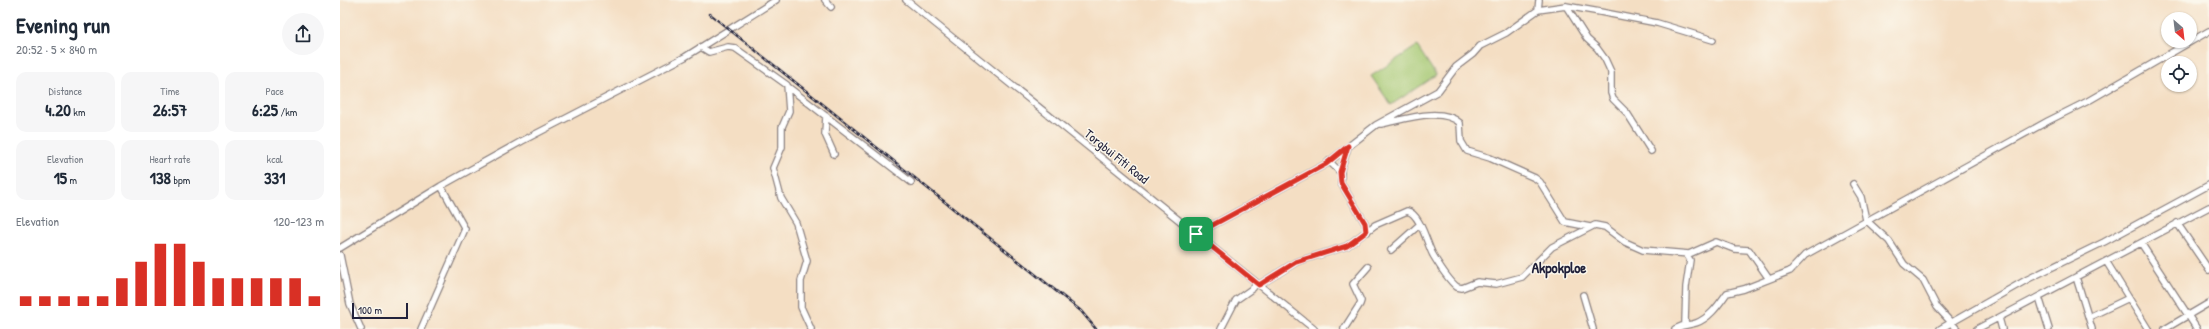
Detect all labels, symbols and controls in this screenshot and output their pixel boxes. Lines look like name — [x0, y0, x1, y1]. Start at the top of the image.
text: Evening run — [16, 10, 110, 40]
north arrow — [2161, 12, 2197, 48]
map controls — [2161, 12, 2197, 92]
button: share — [282, 13, 324, 55]
text: 20:52 · 5 × 840 m — [16, 40, 97, 58]
button: locate — [2161, 56, 2197, 92]
text: Distance — [49, 84, 82, 98]
text: Time — [160, 84, 180, 98]
text: Pace — [266, 84, 284, 98]
text: 4.20 — [45, 98, 71, 121]
text: 26:57 — [153, 98, 187, 121]
text: 6:25 — [252, 98, 278, 121]
text: km — [71, 105, 85, 119]
text: /km — [278, 105, 297, 119]
street label: Torgbui Fiti Road — [1081, 124, 1153, 188]
text: Elevation — [47, 152, 84, 166]
text: Heart rate — [149, 152, 191, 166]
text: kcal — [267, 152, 283, 166]
text: 15 — [54, 166, 67, 189]
text: 138 — [150, 166, 171, 189]
text: 331 — [264, 166, 285, 189]
text: m — [67, 173, 77, 187]
text: bpm — [171, 173, 190, 187]
text: Elevation — [16, 212, 59, 230]
text: 120–123 m — [273, 212, 324, 230]
pin — [1179, 217, 1213, 251]
icon: arrive — [1185, 223, 1207, 245]
district label: Akpokploe — [1532, 257, 1586, 279]
scale bar — [352, 301, 408, 320]
text: 100 m — [358, 303, 382, 317]

